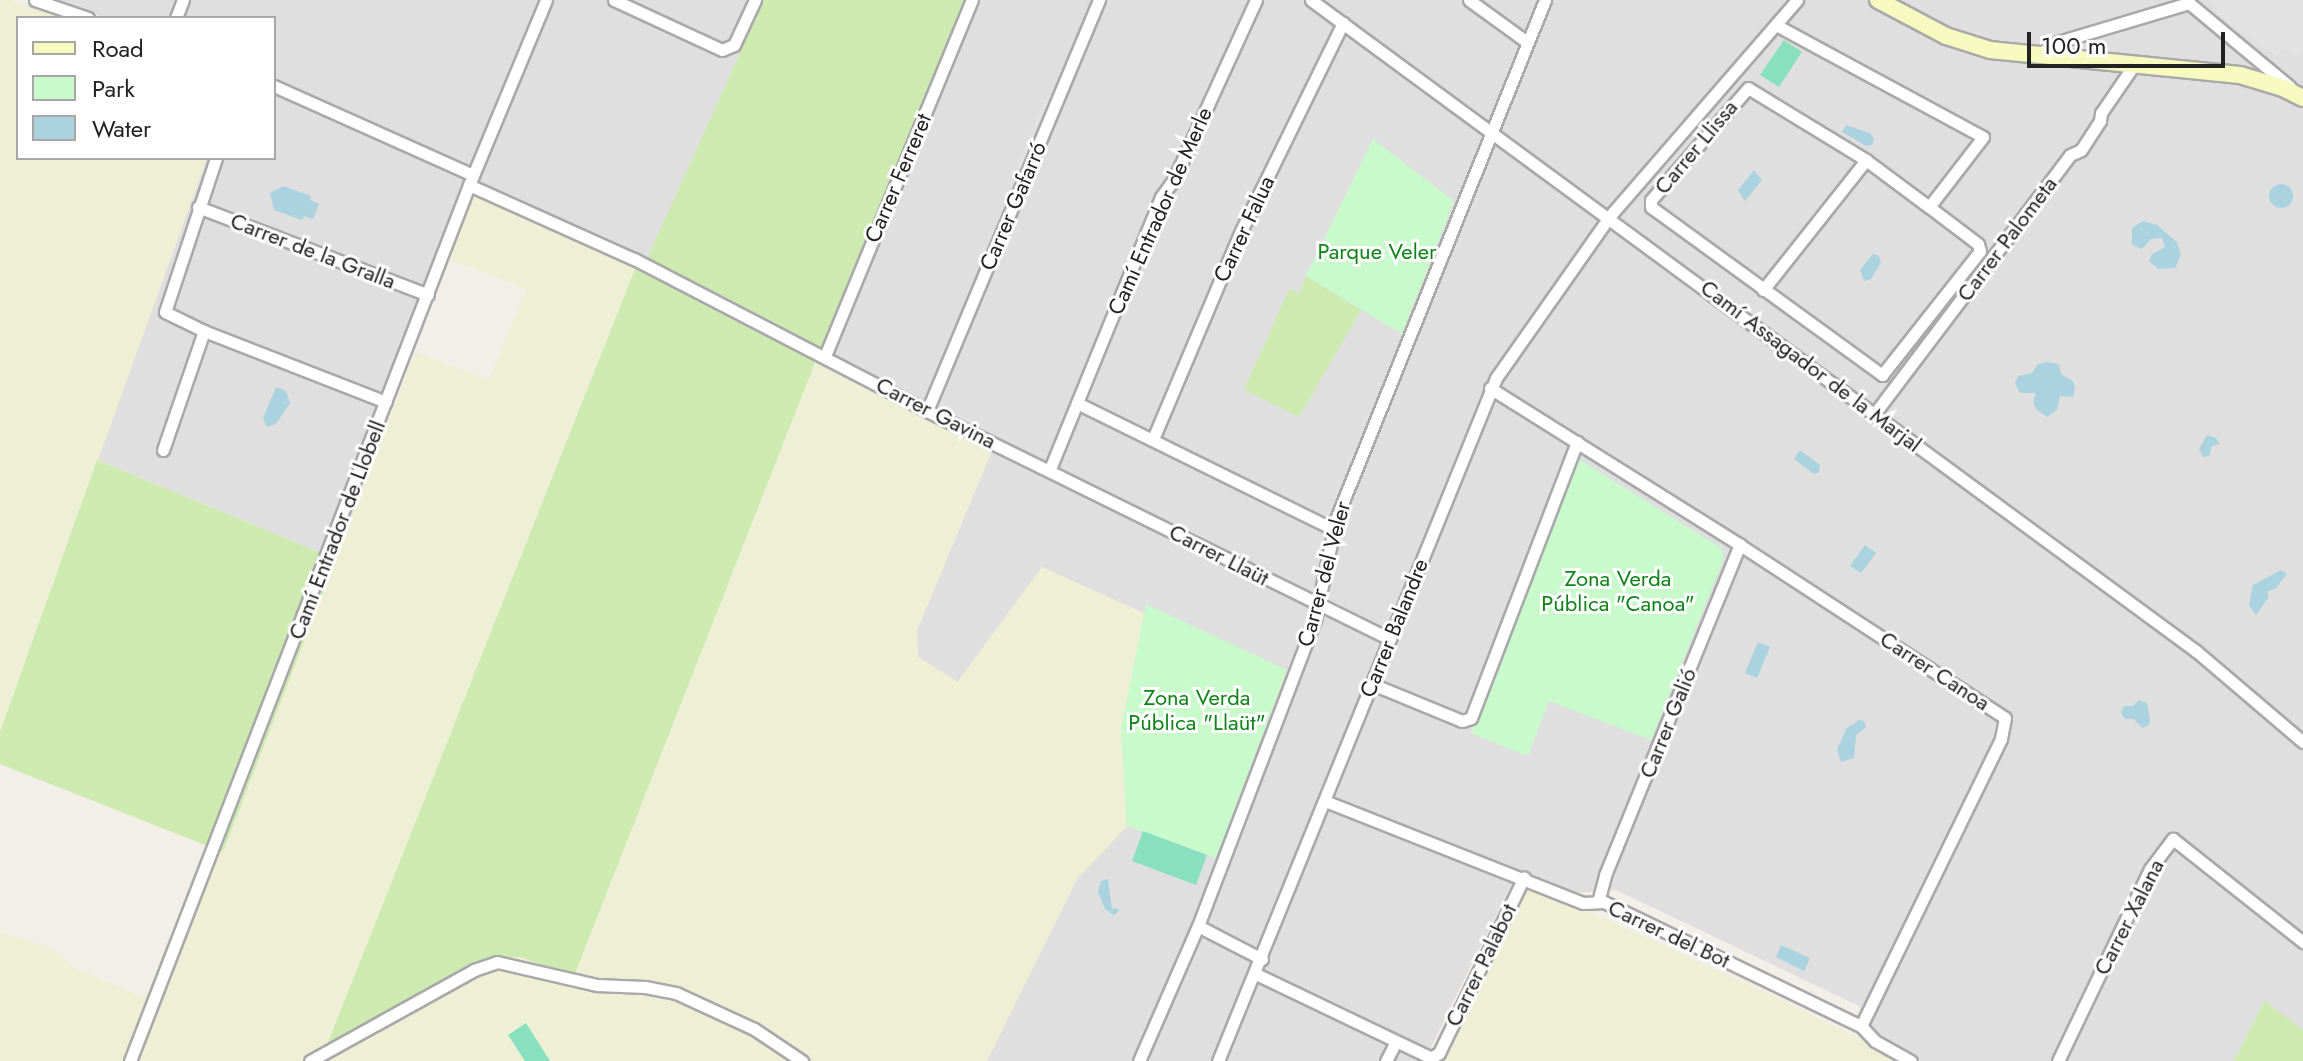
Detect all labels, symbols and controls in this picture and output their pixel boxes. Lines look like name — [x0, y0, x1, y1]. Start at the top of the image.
legend — [16, 16, 276, 160]
scale bar — [2031, 16, 2229, 66]
text: 100 m — [2041, 28, 2107, 63]
text: Road — [92, 31, 144, 66]
text: Park — [92, 71, 135, 106]
street label: Carrer Llissa — [1649, 95, 1743, 199]
street label: Camí Entrador de Merle — [1102, 103, 1218, 319]
street label: Carrer Ferreret — [859, 110, 937, 246]
text: Water — [92, 111, 151, 146]
street label: Carrer Gafarró — [974, 138, 1052, 274]
street label: Carrer Palometa — [1952, 171, 2062, 307]
street label: Carrer Falua — [1208, 172, 1280, 286]
street label: Carrer de la Gralla — [227, 207, 399, 295]
park label: Parque Veler — [1317, 239, 1437, 265]
street label: Camí Assagador de la Marjal — [1695, 274, 1927, 458]
street label: Carrer Gavina — [872, 372, 1000, 454]
street label: Camí Entrador de Llobell — [283, 417, 391, 643]
street label: Carrer del Veler — [1292, 498, 1356, 650]
street label: Carrer Llaüt — [1165, 519, 1273, 591]
street label: Carrer Balandre — [1354, 555, 1434, 701]
park label: Zona Verda Pública "Canoa" — [1541, 565, 1695, 616]
street label: Carrer Canoa — [1875, 626, 1995, 716]
street label: Carrer Galió — [1634, 664, 1702, 782]
park label: Zona Verda Pública "Llaüt" — [1128, 684, 1266, 736]
street label: Carrer Xalana — [2089, 855, 2169, 979]
street label: Carrer del Bot — [1604, 894, 1734, 974]
street label: Carrer Palabot — [1440, 899, 1522, 1031]

